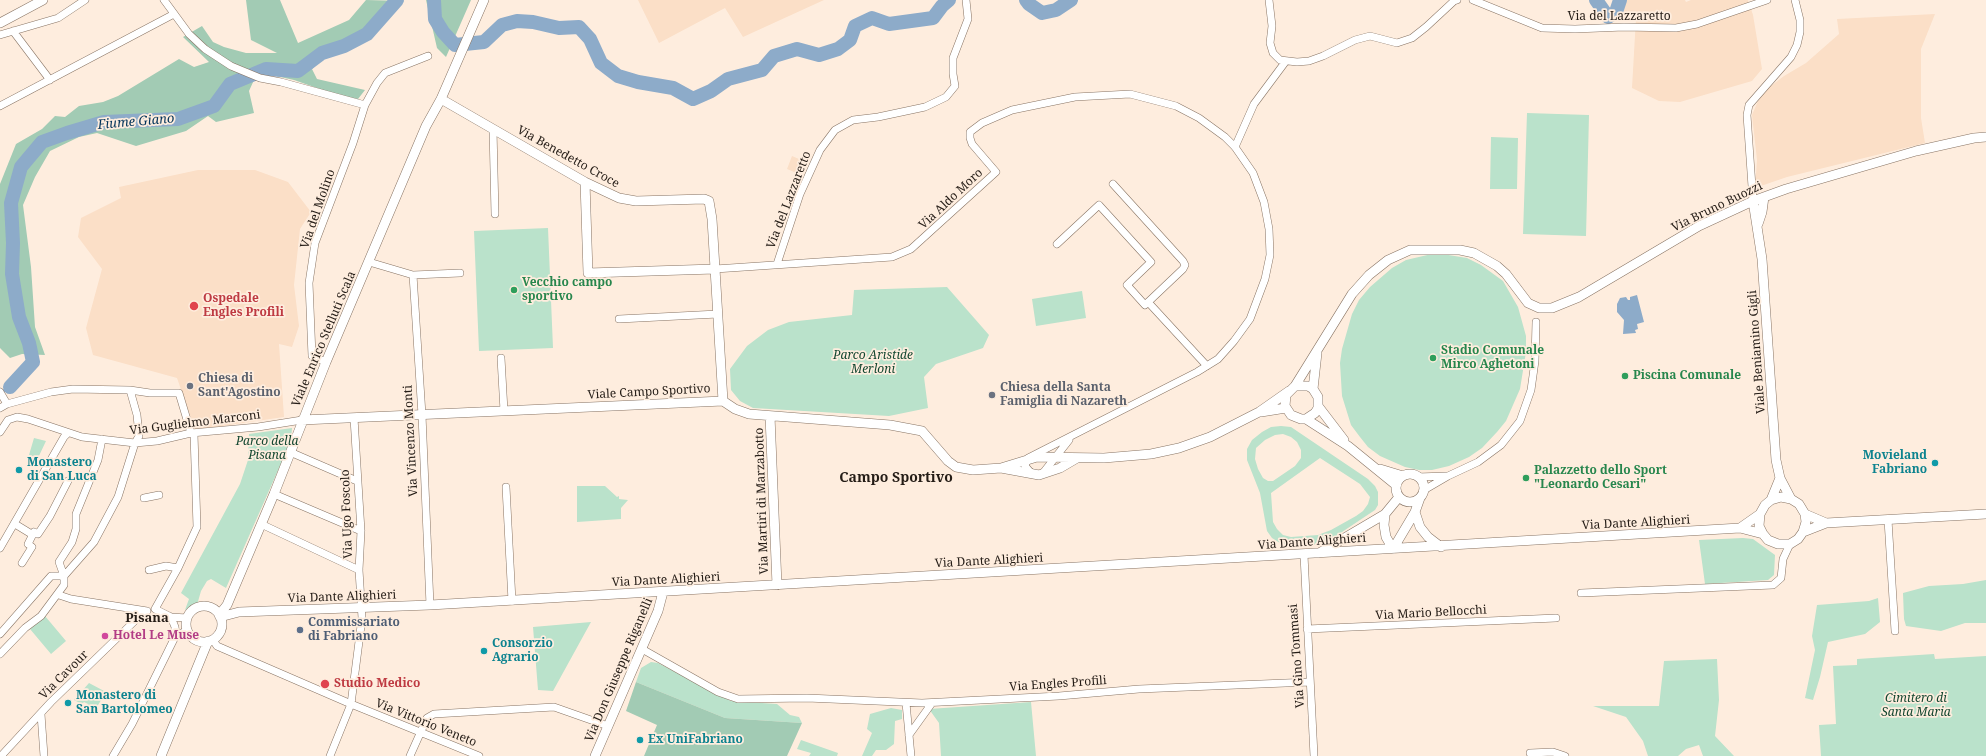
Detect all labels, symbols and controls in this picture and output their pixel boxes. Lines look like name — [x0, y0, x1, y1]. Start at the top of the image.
street label: Via del Lazzaretto — [1567, 10, 1671, 24]
water label: Fiume Giano — [97, 111, 175, 133]
street label: Via Benedetto Croce — [514, 123, 622, 191]
street label: Via del Lazzaretto — [764, 149, 814, 251]
street label: Via Aldo Moro — [916, 166, 986, 232]
street label: Via del Molino — [298, 167, 338, 251]
street label: Via Bruno Buozzi — [1669, 179, 1765, 235]
street label: Viale Enrico Stelluti Scala — [289, 269, 359, 409]
place label: Vecchio campo sportivo — [522, 276, 612, 304]
marker: Vecchio campo sportivo — [509, 285, 519, 295]
street label: Viale Beniamino Gigli — [1745, 290, 1769, 414]
place label: Ospedale Engles Profili — [203, 292, 284, 320]
marker: Ospedale Engles Profili — [188, 300, 200, 312]
place label: Stadio Comunale Mirco Aghetoni — [1441, 344, 1544, 372]
park label: Parco Aristide Merloni — [833, 349, 913, 377]
marker: Stadio Comunale Mirco Aghetoni — [1428, 353, 1438, 363]
place label: Piscina Comunale — [1633, 369, 1741, 383]
marker: Piscina Comunale — [1620, 371, 1630, 381]
place label: Chiesa di Sant'Agostino — [198, 372, 281, 400]
marker: Chiesa di Sant'Agostino — [185, 381, 195, 391]
place label: Chiesa della Santa Famiglia di Nazareth — [1000, 381, 1127, 409]
street label: Viale Campo Sportivo — [587, 382, 711, 402]
street label: Via Vincenzo Monti — [401, 385, 421, 497]
marker: Chiesa della Santa Famiglia di Nazareth — [987, 390, 997, 400]
street label: Via Guglielmo Marconi — [129, 408, 261, 438]
street label: Via Martiri di Marzabotto — [752, 427, 772, 575]
park label: Parco della Pisana — [236, 435, 298, 463]
place label: Movieland Fabriano — [1863, 449, 1927, 477]
place label: Monastero di San Luca — [27, 456, 97, 484]
marker: Movieland Fabriano — [1930, 458, 1940, 468]
place label: Palazzetto dello Sport "Leonardo Cesari" — [1534, 464, 1667, 492]
marker: Monastero di San Luca — [14, 465, 24, 475]
street label: Via Ugo Foscolo — [338, 469, 356, 559]
district label: Campo Sportivo — [839, 470, 953, 486]
marker: Palazzetto dello Sport "Leonardo Cesari" — [1521, 473, 1531, 483]
street label: Via Dante Alighieri — [1581, 513, 1691, 533]
street label: Via Dante Alighieri — [1257, 531, 1367, 553]
street label: Via Dante Alighieri — [934, 551, 1044, 571]
street label: Via Dante Alighieri — [611, 570, 721, 590]
street label: Via Dante Alighieri — [287, 588, 397, 606]
street label: Via Don Giuseppe Riganelli — [582, 596, 656, 744]
street label: Via Gino Tommasi — [1286, 603, 1308, 709]
street label: Via Mario Bellocchi — [1375, 603, 1487, 623]
district label: Pisana — [125, 610, 169, 626]
place label: Commissariato di Fabriano — [308, 616, 400, 644]
marker: Commissariato di Fabriano — [295, 625, 305, 635]
place label: Hotel Le Muse — [113, 629, 199, 643]
marker: Hotel Le Muse — [100, 631, 110, 641]
place label: Consorzio Agrario — [492, 637, 553, 665]
marker: Consorzio Agrario — [479, 646, 489, 656]
street label: Via Cavour — [37, 648, 91, 702]
street label: Via Engles Profili — [1009, 673, 1107, 695]
place label: Studio Medico — [334, 677, 420, 691]
marker: Studio Medico — [319, 678, 331, 690]
place label: Monastero di San Bartolomeo — [76, 689, 173, 717]
park label: Cimitero di Santa Maria — [1881, 692, 1951, 720]
street label: Via Vittorio Veneto — [373, 696, 479, 750]
marker: Monastero di San Bartolomeo — [63, 698, 73, 708]
place label: Ex UniFabriano — [648, 733, 743, 747]
marker: Ex UniFabriano — [635, 735, 645, 745]

